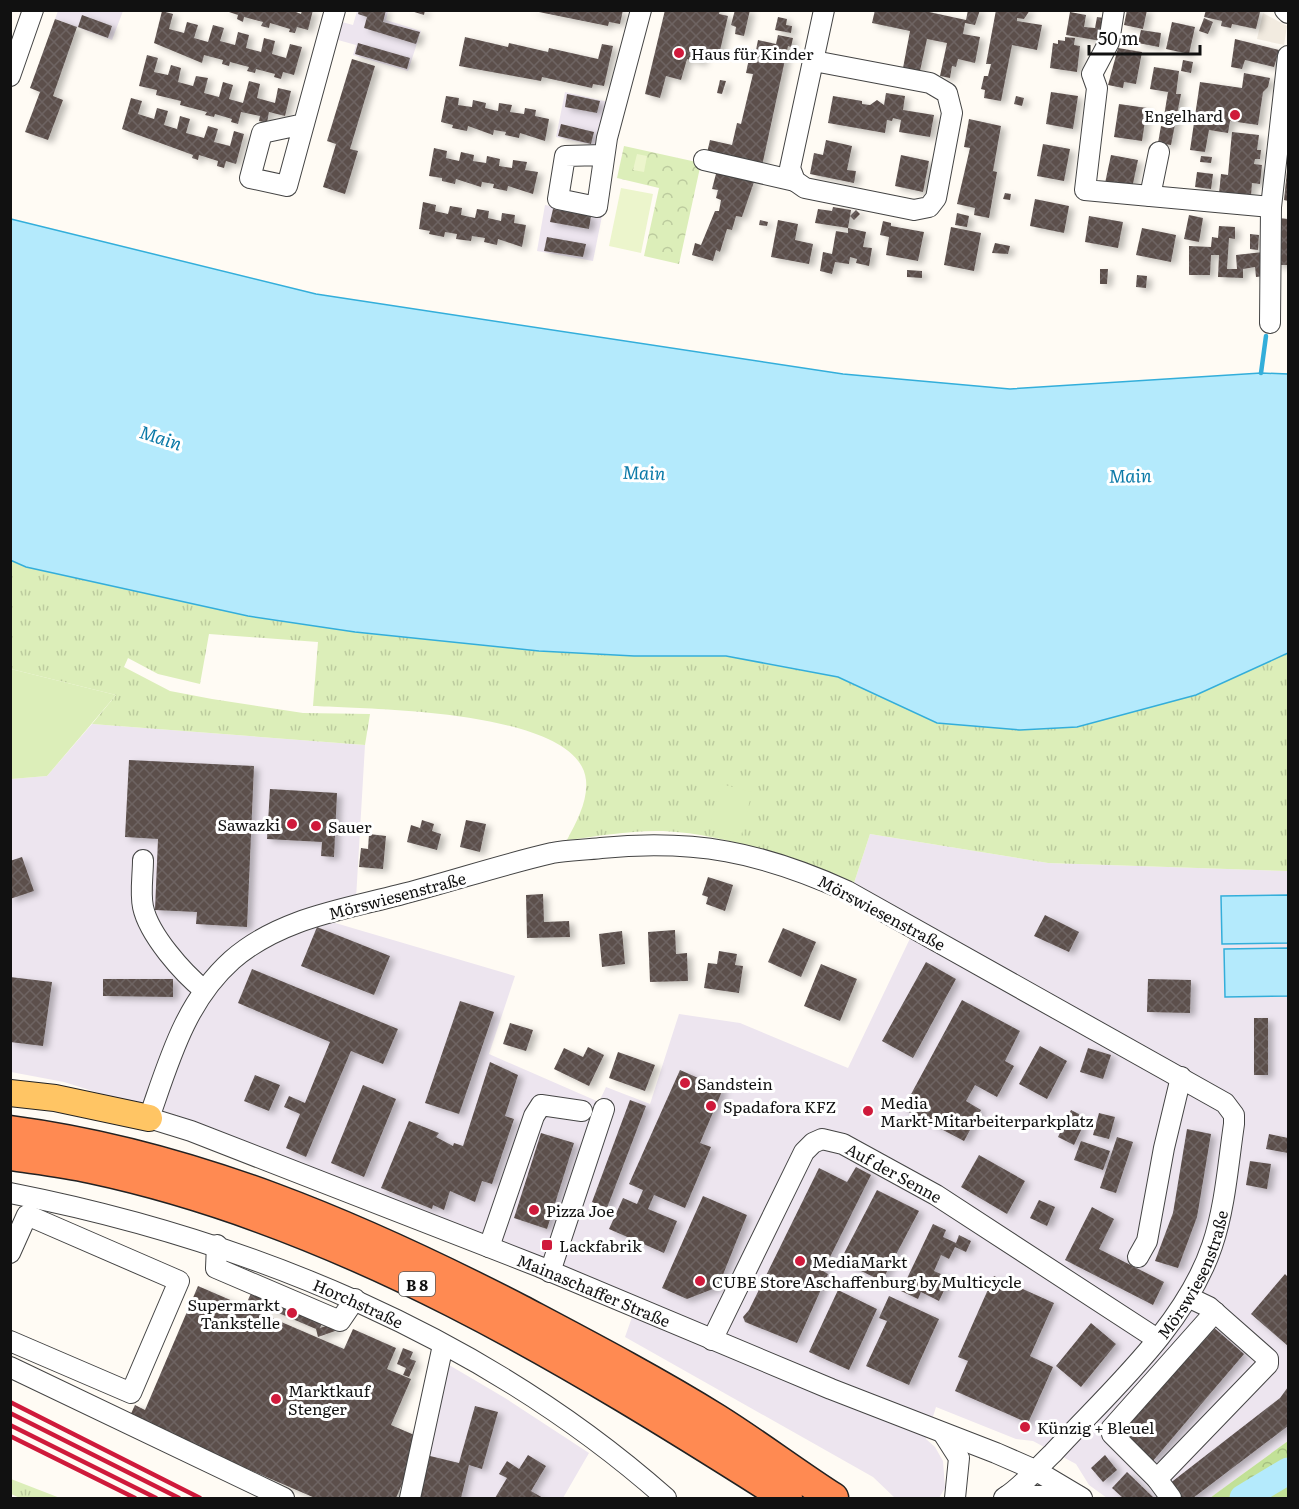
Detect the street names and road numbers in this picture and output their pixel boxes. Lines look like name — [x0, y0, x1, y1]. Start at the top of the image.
street label: Mörswiesenstraße — [326, 865, 468, 925]
street label: Mörswiesenstraße — [814, 868, 950, 956]
street label: Auf der Senne — [842, 1136, 947, 1208]
street label: Mörswiesenstraße — [1151, 1208, 1233, 1343]
street label: Mainaschaffer Straße — [514, 1247, 674, 1332]
street label: Horchstraße — [309, 1272, 408, 1334]
road number: B 8 — [399, 1272, 435, 1296]

